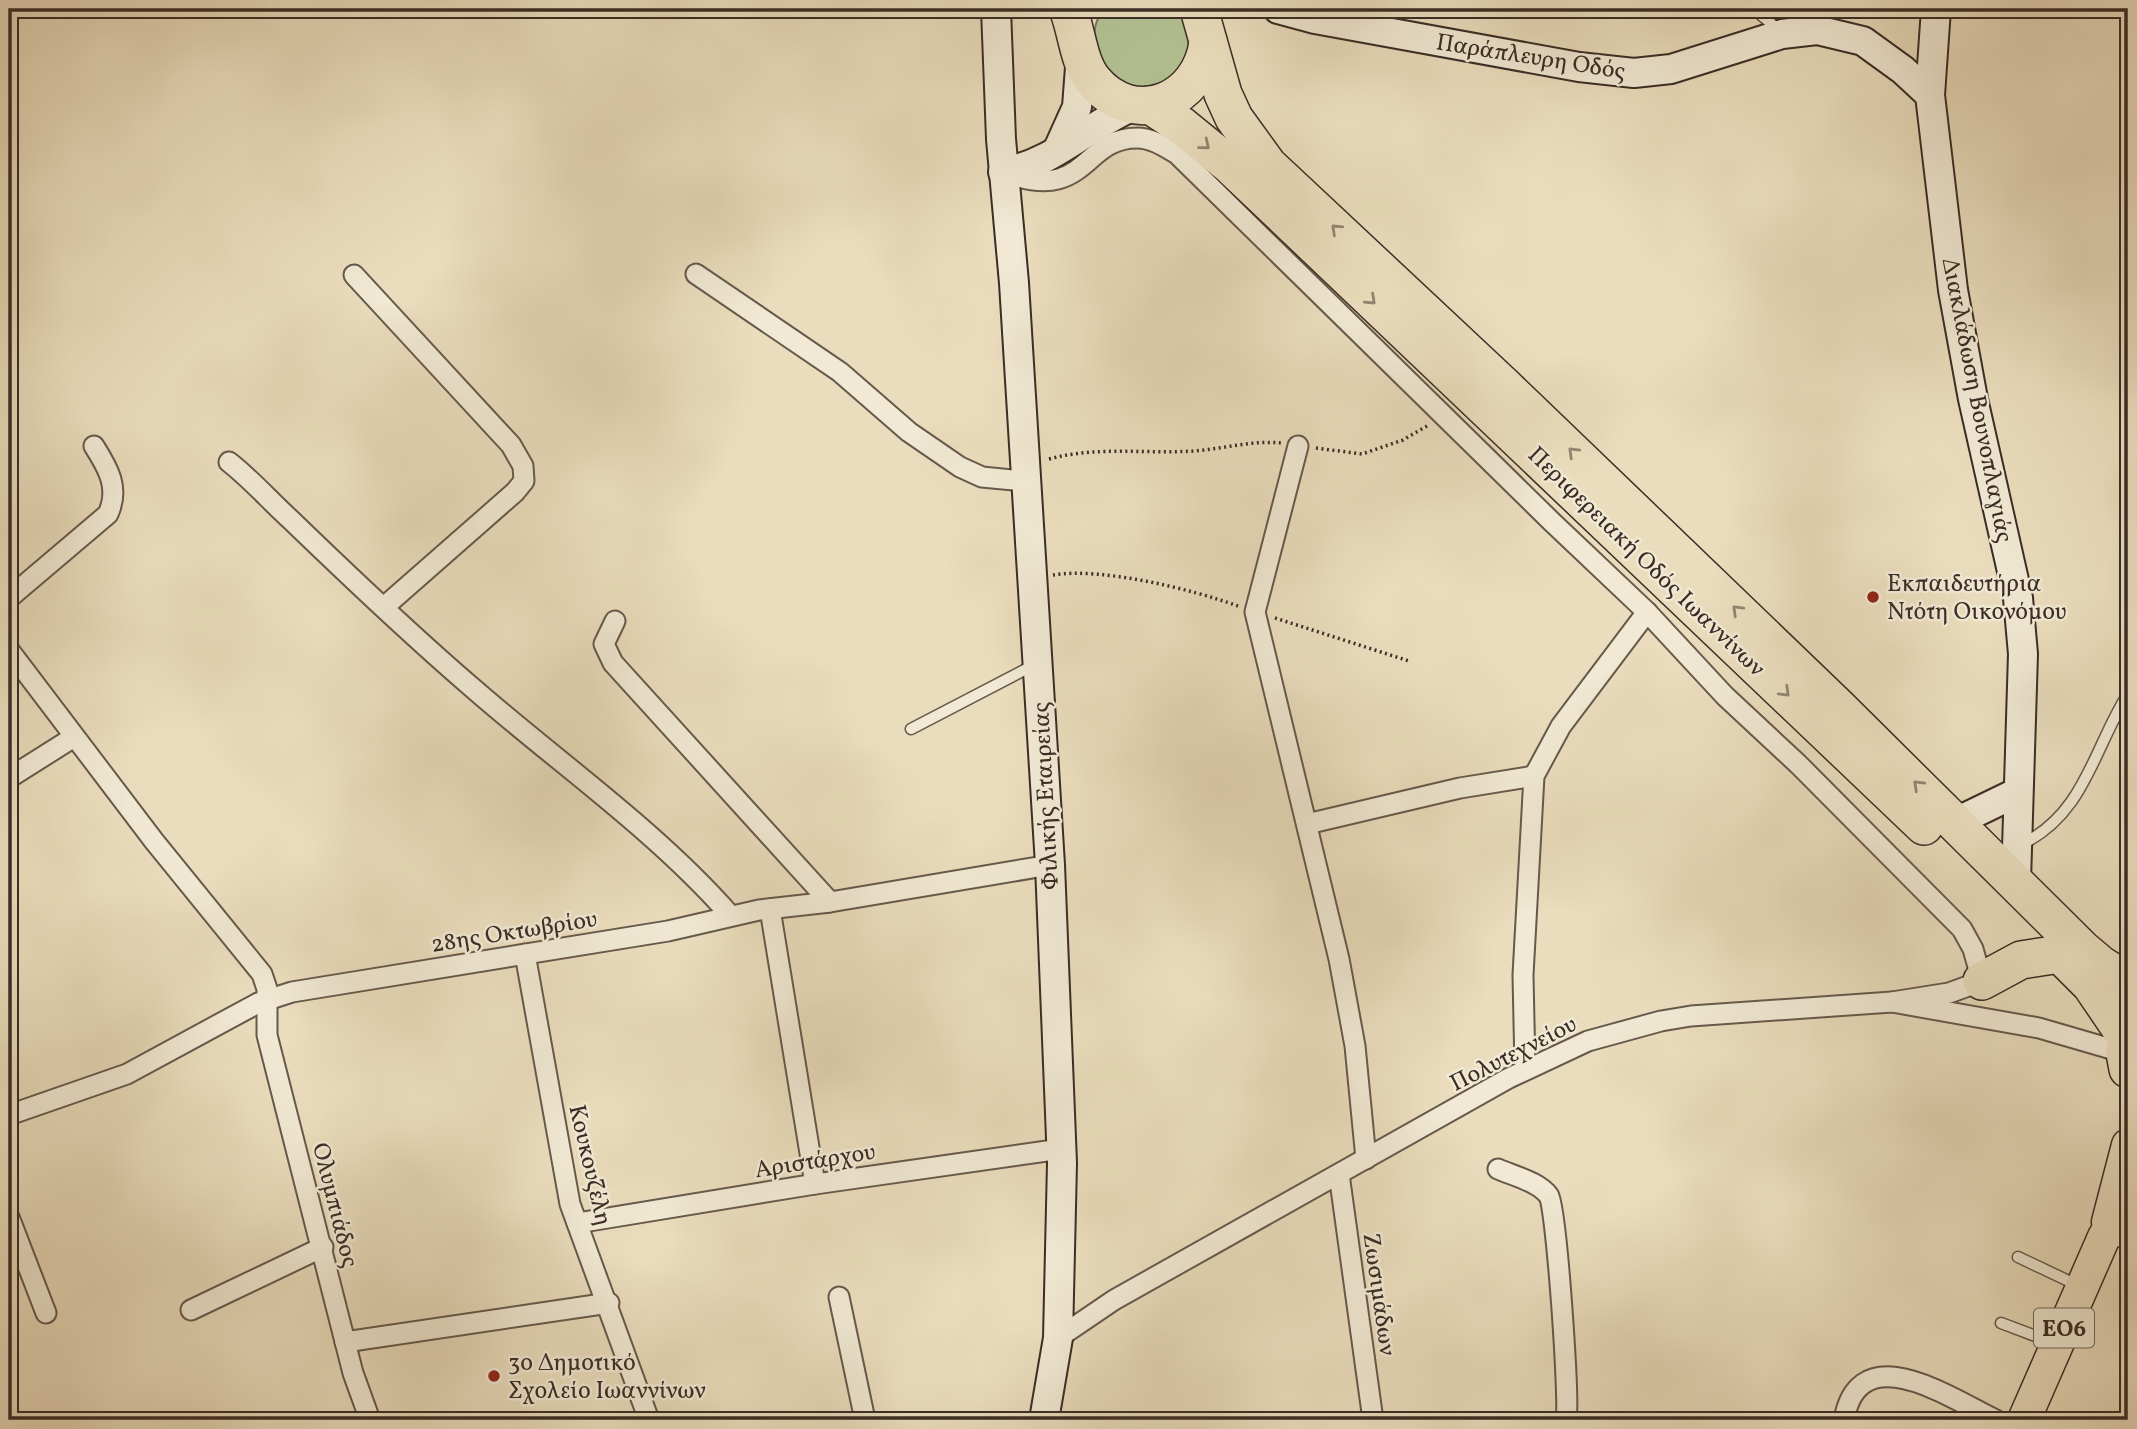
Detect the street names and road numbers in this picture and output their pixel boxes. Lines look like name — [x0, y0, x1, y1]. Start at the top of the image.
street label: Παράπλευρη Οδός — [1434, 26, 1628, 90]
street label: Διακλάδωση Βουνοπλαγιάς — [1932, 255, 2020, 546]
street label: Περιφερειακή Οδός Ιωαννίνων — [1519, 440, 1772, 686]
street label: Φιλικής Εταιρείας — [1025, 701, 1069, 891]
street label: 28ης Οκτωβρίου — [429, 903, 600, 963]
street label: Πολυτεχνείου — [1445, 1008, 1583, 1101]
street label: Κουκουζέλη — [559, 1102, 619, 1229]
street label: Αριστάρχου — [752, 1136, 878, 1188]
street label: Ολυμπιάδος — [302, 1140, 366, 1271]
street label: Ζωσιμάδων — [1353, 1231, 1403, 1358]
road number: ΕΟ6 — [2034, 1308, 2094, 1348]

